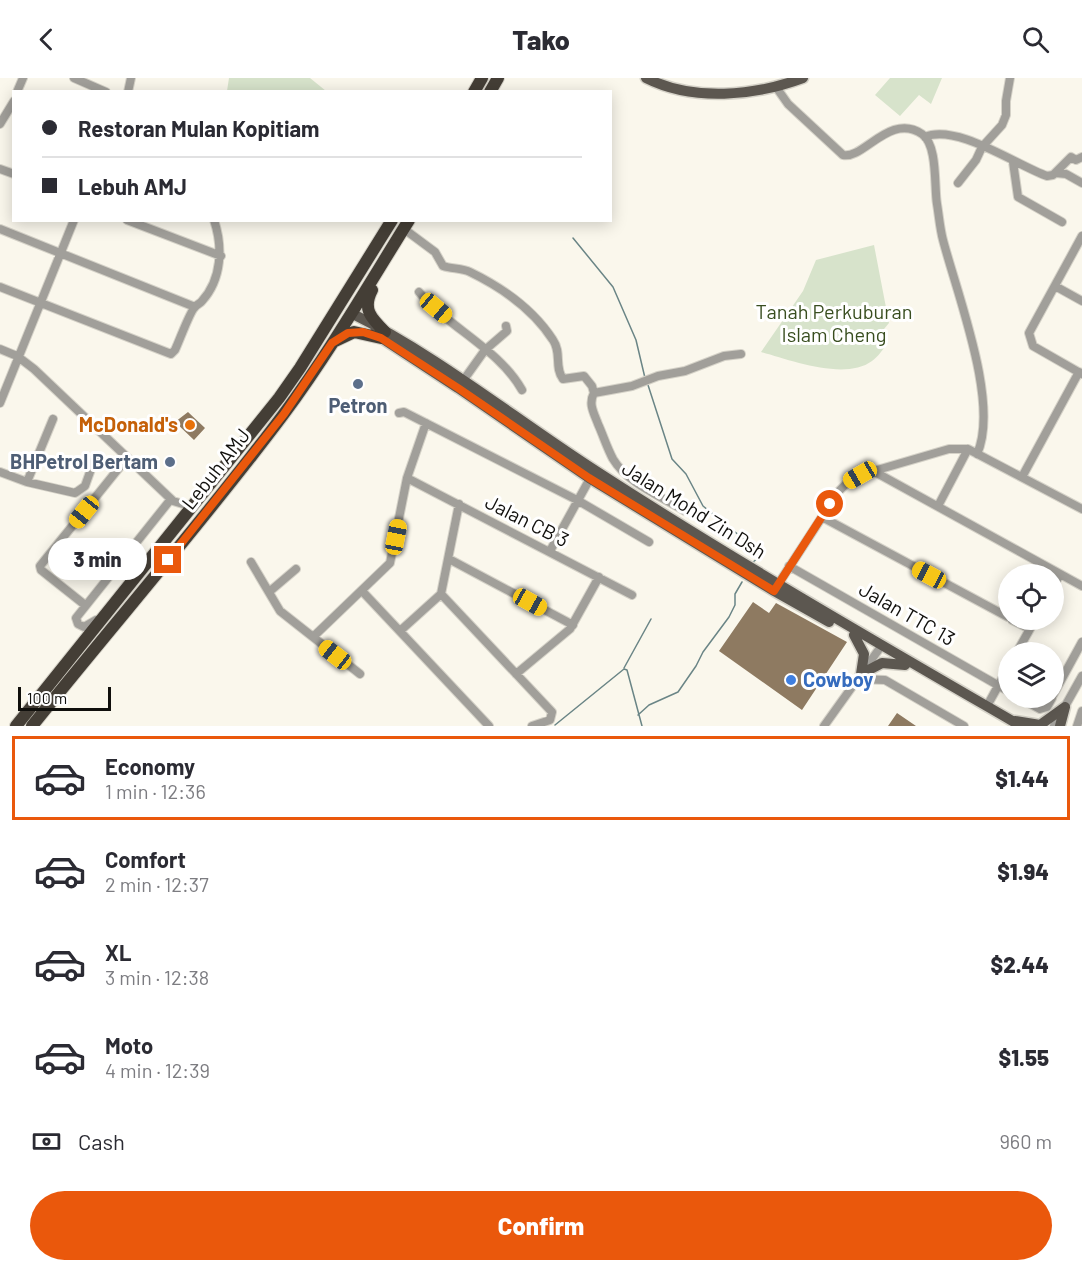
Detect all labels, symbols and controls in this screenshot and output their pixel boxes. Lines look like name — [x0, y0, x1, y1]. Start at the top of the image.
icon: back — [30, 23, 63, 56]
text: Tako — [512, 23, 570, 55]
icon: search — [1019, 23, 1052, 56]
text: Restoran Mulan Kopitiam — [78, 115, 319, 141]
text: Lebuh AMJ — [78, 173, 187, 199]
car — [416, 290, 456, 326]
park label: Tanah Perkuburan Islam Cheng — [755, 299, 913, 346]
marker: Petron — [351, 377, 365, 391]
place label: Petron — [328, 393, 388, 417]
place label: McDonald's — [79, 412, 178, 436]
marker: McDonald's — [183, 418, 197, 432]
street label: Lebuh AMJ — [176, 423, 254, 514]
place label: BHPetrol Bertam — [10, 449, 158, 473]
marker: BHPetrol Bertam — [163, 455, 177, 469]
street label: Jalan Mohd Zin Dsh — [618, 455, 771, 563]
car — [840, 458, 880, 492]
street label: Jalan CB 3 — [482, 489, 573, 551]
route start — [816, 490, 843, 517]
car — [66, 492, 102, 532]
car — [384, 518, 408, 556]
callout: 3 min — [48, 539, 147, 581]
route end — [154, 546, 181, 573]
text: 3 min — [74, 547, 121, 571]
car — [909, 559, 949, 591]
map controls — [998, 564, 1064, 708]
button: locate — [998, 564, 1064, 630]
street label: Jalan TTC 13 — [855, 576, 960, 650]
car — [510, 585, 550, 619]
car — [315, 637, 355, 673]
button: layers — [998, 642, 1064, 708]
place label: Cowboy — [803, 667, 873, 691]
marker: Cowboy — [784, 673, 798, 687]
scale bar — [18, 684, 111, 712]
text: 100 m — [27, 688, 67, 707]
icon: car — [33, 751, 87, 805]
text: Economy — [105, 753, 195, 779]
text: $1.44 — [995, 765, 1049, 791]
text: 1 min · 12:36 — [105, 779, 206, 803]
icon: car — [33, 844, 87, 898]
text: Comfort — [105, 846, 186, 872]
text: $1.94 — [997, 858, 1049, 884]
text: 2 min · 12:37 — [105, 872, 209, 896]
icon: car — [33, 937, 87, 991]
text: XL — [105, 939, 131, 965]
text: $2.44 — [991, 951, 1049, 977]
text: 3 min · 12:38 — [105, 965, 209, 989]
icon: car — [33, 1030, 87, 1084]
text: Moto — [105, 1032, 153, 1058]
text: $1.55 — [999, 1044, 1049, 1070]
text: 4 min · 12:39 — [105, 1058, 210, 1082]
icon: cash — [30, 1125, 63, 1158]
text: Cash — [78, 1128, 125, 1154]
text: 960 m — [999, 1129, 1052, 1153]
button: Confirm — [30, 1191, 1052, 1260]

